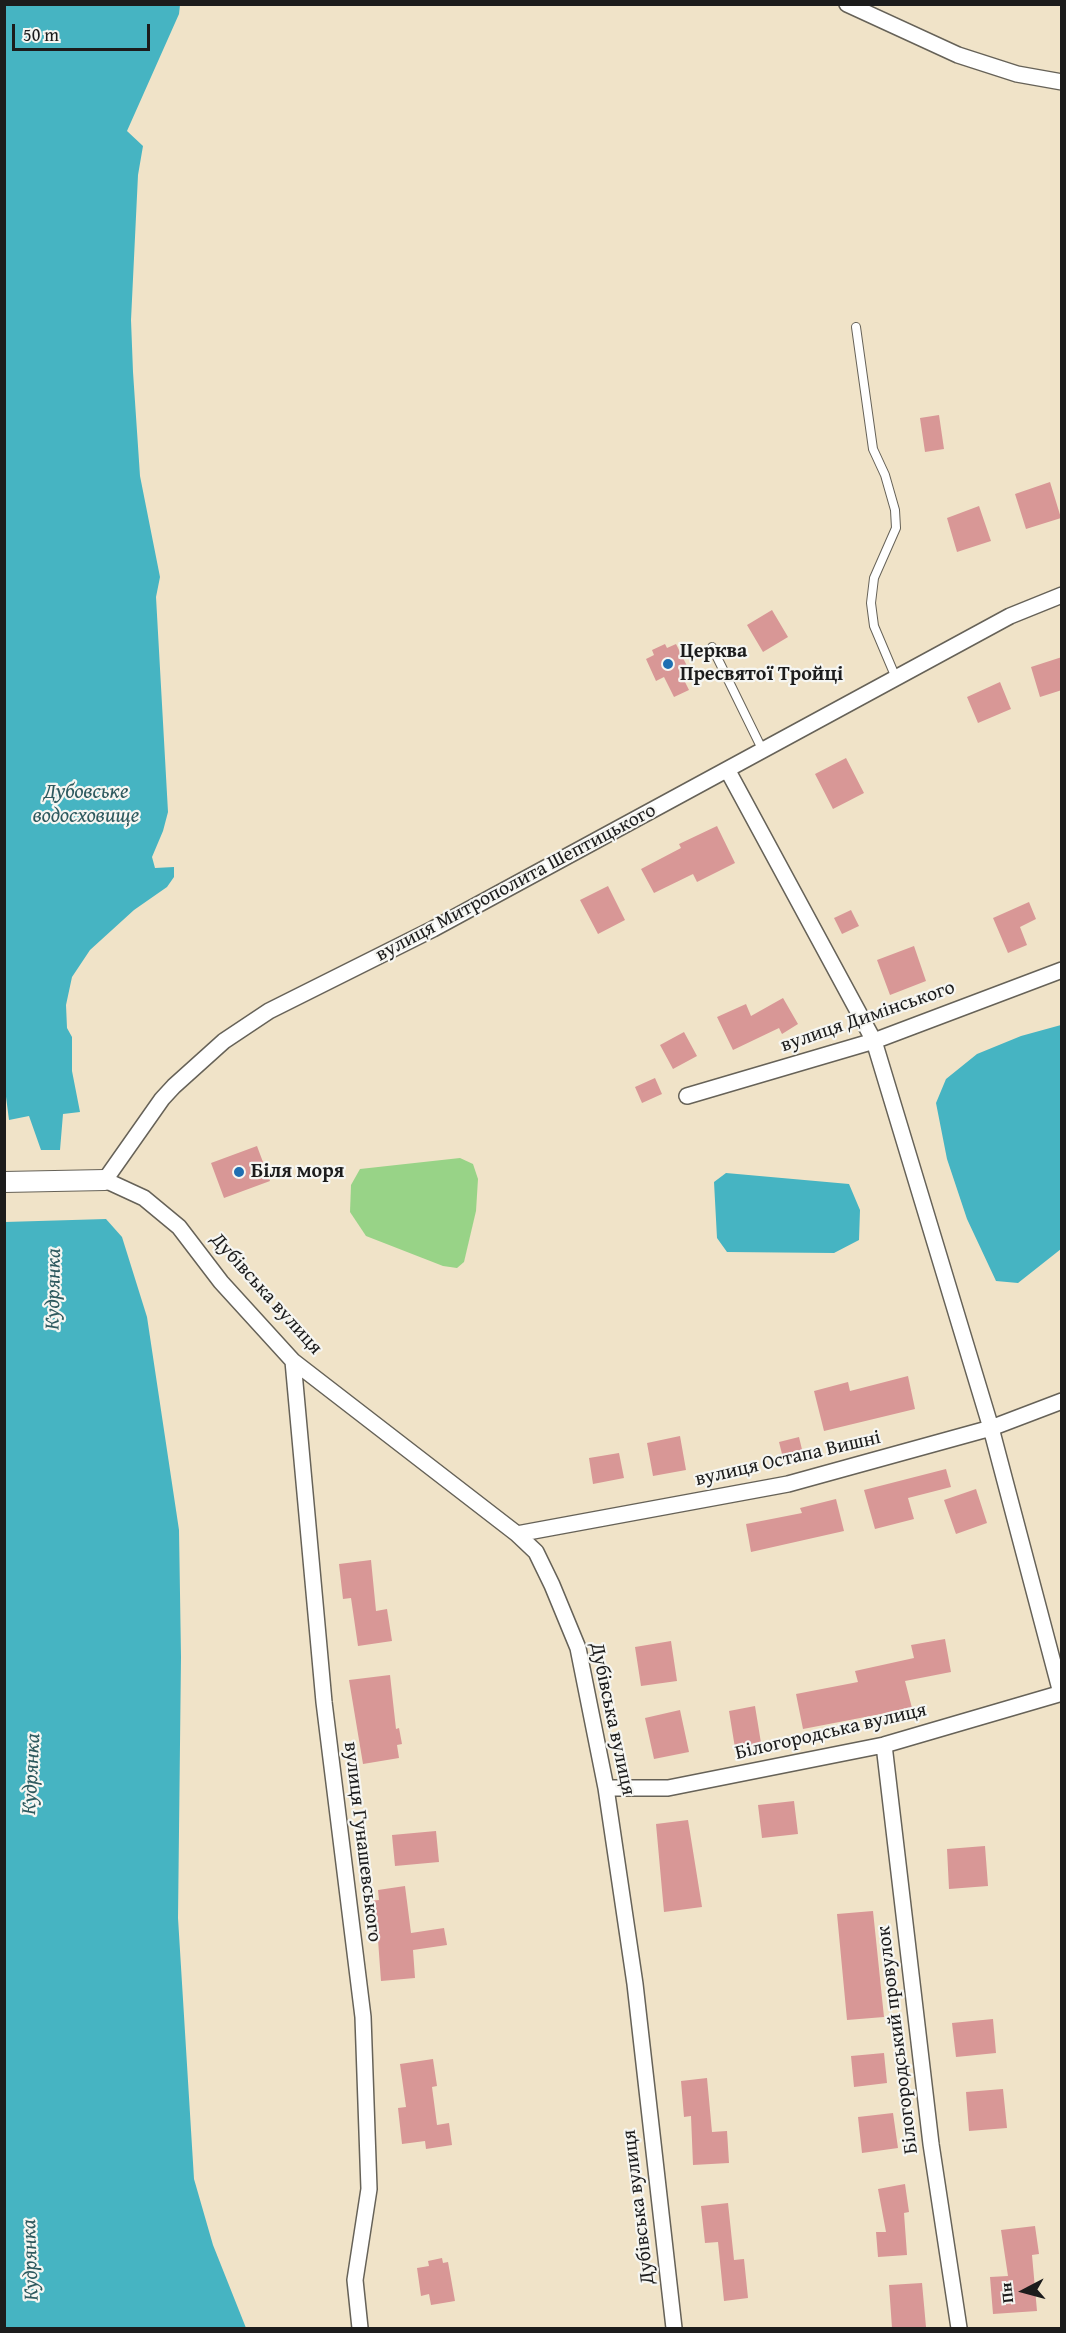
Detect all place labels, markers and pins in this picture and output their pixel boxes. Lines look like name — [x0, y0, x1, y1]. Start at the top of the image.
place label: Церква Пресвятої Тройці — [680, 640, 843, 687]
marker: Церква Пресвятої Тройці — [661, 657, 675, 671]
place label: Біля моря — [251, 1160, 344, 1184]
marker: Біля моря — [232, 1165, 246, 1179]

